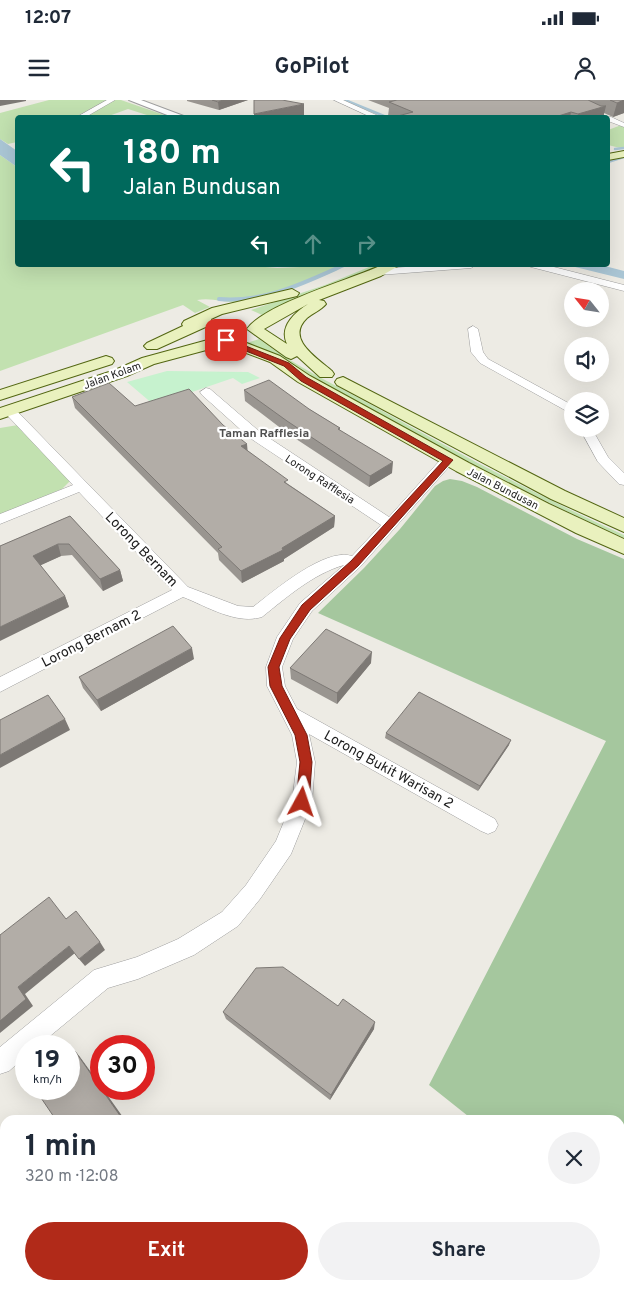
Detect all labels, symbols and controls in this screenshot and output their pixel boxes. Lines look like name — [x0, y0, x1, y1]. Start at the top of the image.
text: 12:07 — [25, 6, 71, 30]
icon: menu — [25, 54, 53, 82]
text: GoPilot — [274, 54, 350, 81]
icon: person — [571, 54, 599, 82]
text: 180 m — [123, 132, 221, 176]
icon: left — [40, 135, 105, 200]
text: Jalan Bundusan — [123, 175, 281, 202]
icon: left — [246, 230, 274, 258]
icon: ahead — [299, 230, 327, 258]
icon: right — [352, 230, 380, 258]
north arrow — [564, 282, 609, 328]
map controls — [564, 282, 609, 437]
pin — [205, 319, 247, 361]
icon: arrive — [212, 326, 240, 354]
button: sound — [564, 337, 609, 382]
street label: Jalan Kolam — [81, 359, 143, 393]
button: layers — [564, 392, 609, 437]
district label: Taman Rafflesia — [219, 426, 309, 442]
street label: Lorong Rafflesia — [282, 452, 357, 508]
street label: Jalan Bundusan — [464, 465, 541, 513]
street label: Lorong Bernam — [101, 509, 181, 591]
street label: Lorong Bernam 2 — [39, 607, 144, 672]
street label: Lorong Bukit Warisan 2 — [320, 728, 456, 813]
position arrow — [275, 775, 327, 827]
speed limit sign: 30 — [90, 1035, 155, 1100]
text: 19 — [35, 1045, 60, 1077]
text: km/h — [33, 1072, 62, 1088]
text: 1 min — [25, 1129, 97, 1166]
button: close — [548, 1132, 600, 1184]
text: 320 m · 12:08 — [25, 1167, 119, 1187]
button: Exit — [25, 1222, 308, 1280]
button: Share — [318, 1222, 600, 1280]

